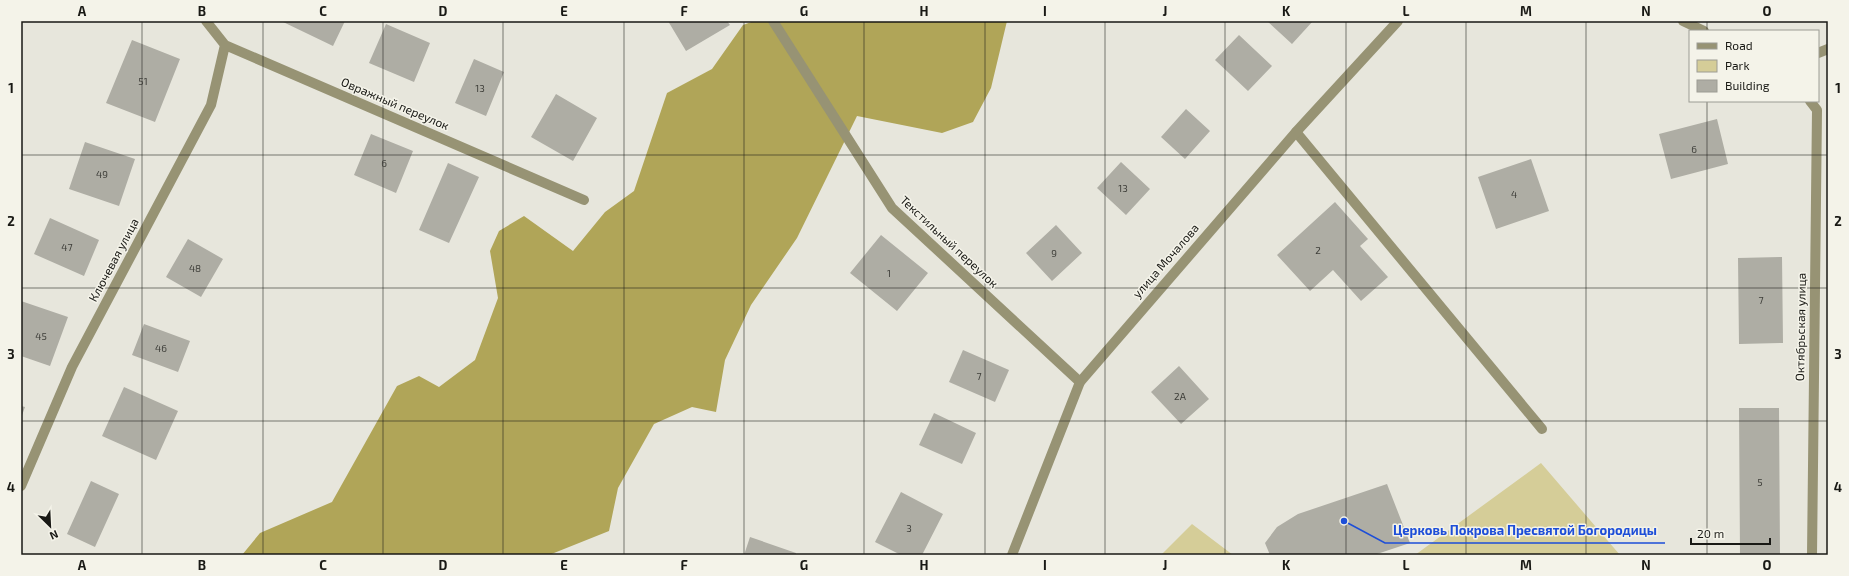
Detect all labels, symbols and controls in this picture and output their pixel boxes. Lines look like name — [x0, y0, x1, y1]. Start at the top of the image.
text: A — [78, 3, 87, 19]
text: B — [198, 3, 206, 19]
text: C — [319, 3, 327, 19]
text: D — [439, 3, 448, 19]
text: E — [560, 3, 568, 19]
text: F — [680, 3, 688, 19]
text: G — [800, 3, 808, 19]
text: H — [920, 3, 929, 19]
text: I — [1043, 3, 1047, 19]
text: J — [1163, 3, 1167, 19]
text: K — [1282, 3, 1291, 19]
text: L — [1403, 3, 1410, 19]
text: M — [1520, 3, 1532, 19]
text: N — [1641, 3, 1651, 19]
text: O — [1763, 3, 1772, 19]
legend — [1689, 30, 1819, 102]
text: Road — [1725, 38, 1753, 52]
text: Park — [1725, 58, 1750, 72]
street label: Овражный переулок — [339, 74, 452, 133]
house number: 51 — [138, 75, 148, 87]
text: Building — [1725, 78, 1770, 92]
text: 1 — [8, 80, 14, 96]
text: 1 — [1835, 80, 1841, 96]
house number: 13 — [475, 82, 485, 94]
house number: 6 — [1691, 143, 1697, 155]
house number: 6 — [381, 157, 387, 169]
house number: 49 — [96, 168, 108, 180]
house number: 13 — [1118, 182, 1128, 194]
house number: 4 — [1511, 188, 1517, 200]
street label: Текстильный переулок — [897, 192, 1002, 291]
text: 2 — [7, 213, 15, 229]
text: 2 — [1834, 213, 1842, 229]
street label: Ключевая улица — [85, 215, 142, 304]
street label: улица Мочалова — [1129, 220, 1202, 301]
house number: 47 — [61, 241, 73, 253]
house number: 2 — [1315, 244, 1321, 256]
house number: 9 — [1051, 247, 1057, 259]
house number: 48 — [189, 262, 201, 274]
house number: 1 — [887, 267, 891, 279]
street label: Октябрьская улица — [1792, 273, 1809, 381]
house number: 7 — [1758, 294, 1764, 306]
house number: 45 — [35, 330, 47, 342]
house number: 46 — [155, 342, 167, 354]
text: 3 — [7, 346, 15, 362]
text: 3 — [1834, 346, 1842, 362]
house number: 7 — [976, 370, 982, 382]
house number: 2А — [1174, 390, 1187, 402]
house number: 5 — [1757, 476, 1763, 488]
text: 4 — [7, 479, 15, 495]
text: 4 — [1834, 479, 1842, 495]
north arrow — [30, 506, 70, 546]
callout: Церковь Покрова Пресвятой Богородицы — [1385, 518, 1665, 543]
scale bar — [1691, 520, 1770, 546]
house number: 3 — [906, 522, 912, 534]
text: Церковь Покрова Пресвятой Богородицы — [1393, 522, 1657, 538]
text: 20 m — [1697, 526, 1724, 540]
text: N — [48, 528, 61, 543]
text: A — [78, 557, 87, 573]
text: B — [198, 557, 206, 573]
text: C — [319, 557, 327, 573]
text: D — [439, 557, 448, 573]
text: E — [560, 557, 568, 573]
text: F — [680, 557, 688, 573]
text: G — [800, 557, 808, 573]
text: H — [920, 557, 929, 573]
text: I — [1043, 557, 1047, 573]
text: J — [1163, 557, 1167, 573]
text: K — [1282, 557, 1291, 573]
text: L — [1403, 557, 1410, 573]
text: M — [1520, 557, 1532, 573]
text: N — [1641, 557, 1651, 573]
text: O — [1763, 557, 1772, 573]

